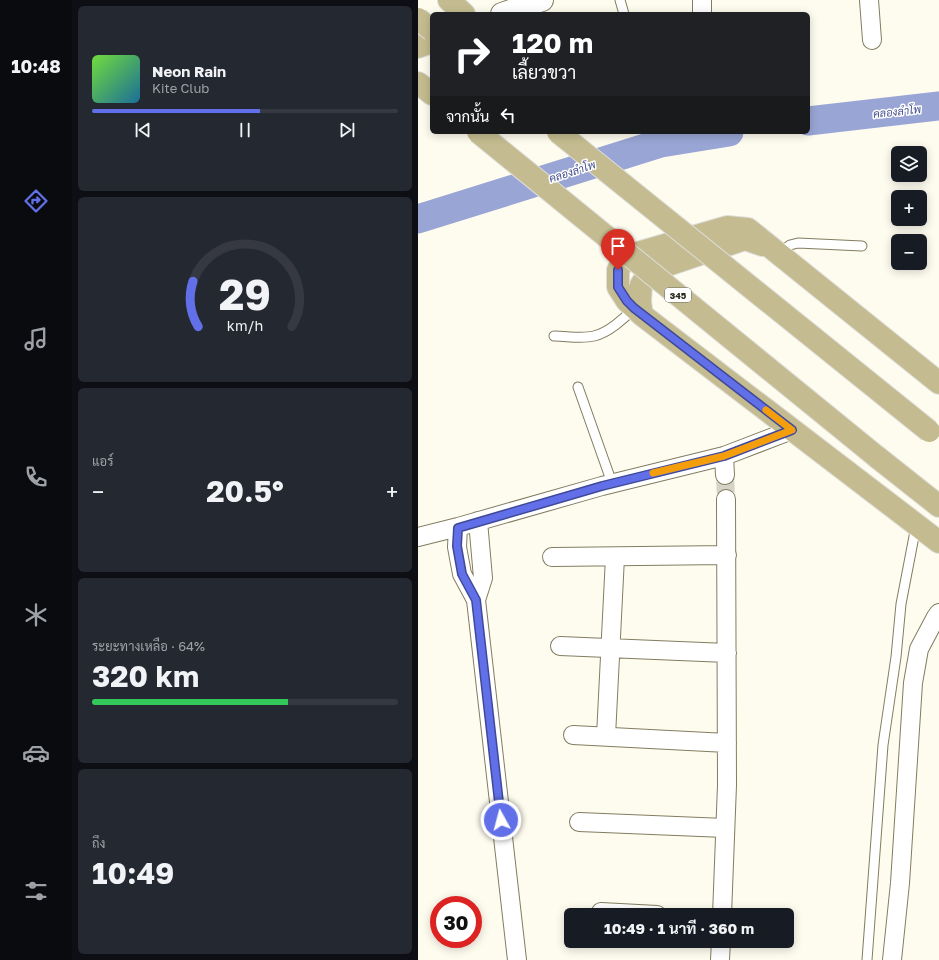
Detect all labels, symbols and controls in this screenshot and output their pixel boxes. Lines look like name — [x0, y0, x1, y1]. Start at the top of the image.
text: 120 m — [512, 26, 593, 59]
icon: right — [446, 28, 498, 80]
text: 10:48 — [11, 55, 61, 77]
text: เลี้ยวขวา — [512, 61, 576, 83]
text: Neon Rain — [152, 62, 226, 80]
text: Kite Club — [152, 80, 209, 96]
water label: คลองลำโพ — [872, 101, 922, 120]
icon: left — [497, 104, 519, 126]
text: จากนั้น — [446, 107, 489, 125]
icon: previous — [132, 119, 154, 141]
icon: pause — [234, 119, 256, 141]
icon: next — [336, 119, 358, 141]
map controls — [891, 146, 927, 270]
button: layers — [891, 146, 927, 182]
water label: คลองลำโพ — [547, 156, 597, 185]
icon: directions — [22, 187, 50, 215]
button: + — [891, 190, 927, 226]
pin — [601, 229, 635, 270]
button: − — [891, 234, 927, 270]
icon: arrive — [607, 235, 629, 257]
text: 29 — [219, 269, 271, 319]
road number: 345 — [665, 288, 691, 302]
text: km/h — [227, 317, 263, 334]
icon: music — [22, 325, 50, 353]
text: แอร์ — [92, 453, 113, 469]
icon: phone — [22, 463, 50, 491]
text: 20.5° — [206, 473, 284, 509]
text: − — [92, 478, 104, 505]
text: + — [386, 478, 398, 505]
icon: climate — [22, 601, 50, 629]
text: ระยะทางเหลือ · 64% — [92, 638, 205, 654]
text: 320 km — [92, 658, 199, 694]
icon: car — [22, 739, 50, 767]
position arrow — [480, 799, 522, 841]
text: ถึง — [92, 835, 105, 851]
text: 10:49 — [92, 855, 174, 891]
icon: filters — [22, 877, 50, 905]
speed limit sign: 30 — [430, 896, 482, 948]
text: 10:49 · 1 นาที · 360 m — [604, 919, 754, 937]

